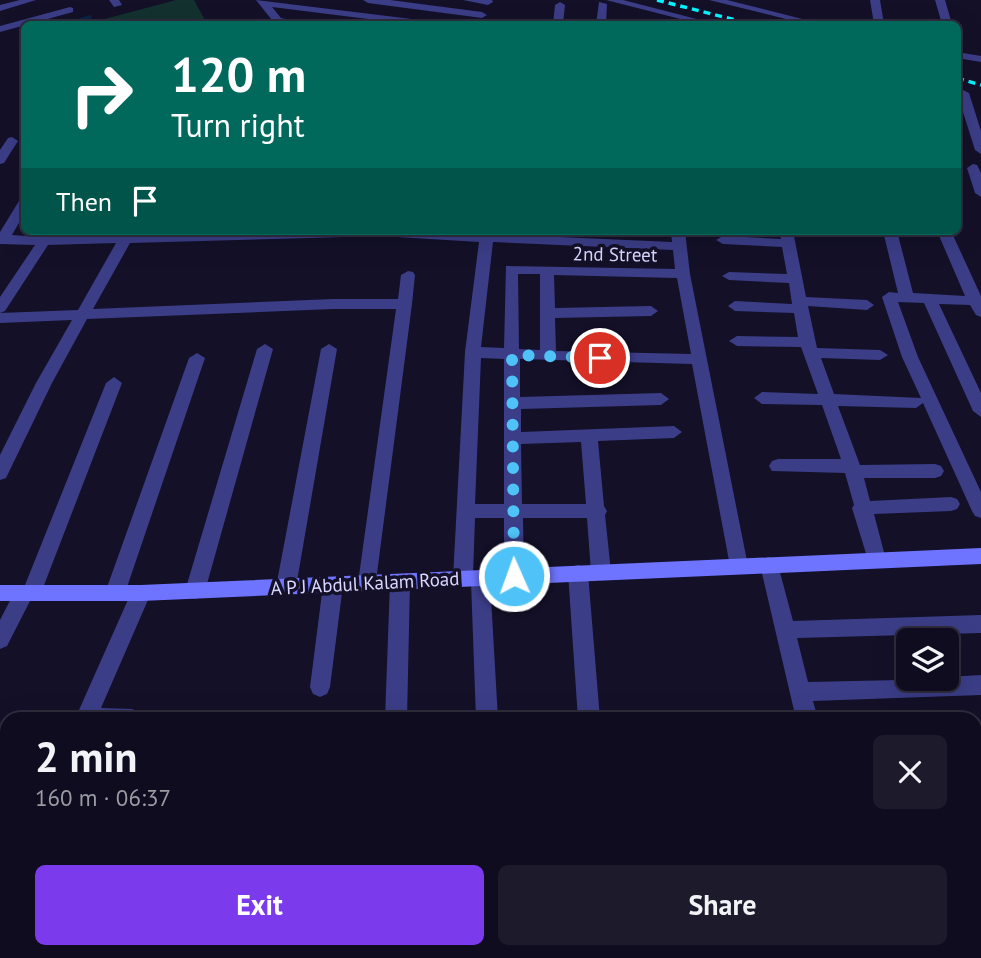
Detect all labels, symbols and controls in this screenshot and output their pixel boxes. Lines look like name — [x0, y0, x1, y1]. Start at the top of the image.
text: 120 m — [171, 42, 306, 106]
icon: right — [56, 49, 147, 140]
text: Turn right — [171, 104, 305, 146]
icon: arrive — [126, 182, 164, 220]
text: Then — [56, 185, 112, 218]
street label: 2nd Street — [573, 241, 658, 267]
pin — [570, 328, 630, 388]
icon: arrive — [581, 339, 619, 377]
position arrow — [477, 539, 551, 613]
street label: A P J Abdul Kalam Road — [270, 566, 460, 600]
map controls — [896, 628, 959, 691]
button: layers — [896, 628, 959, 691]
text: 2 min — [35, 729, 137, 784]
button: close — [873, 735, 947, 809]
text: 160 m · 06:37 — [35, 783, 171, 812]
button: Exit — [35, 865, 484, 945]
button: Share — [498, 865, 947, 945]

